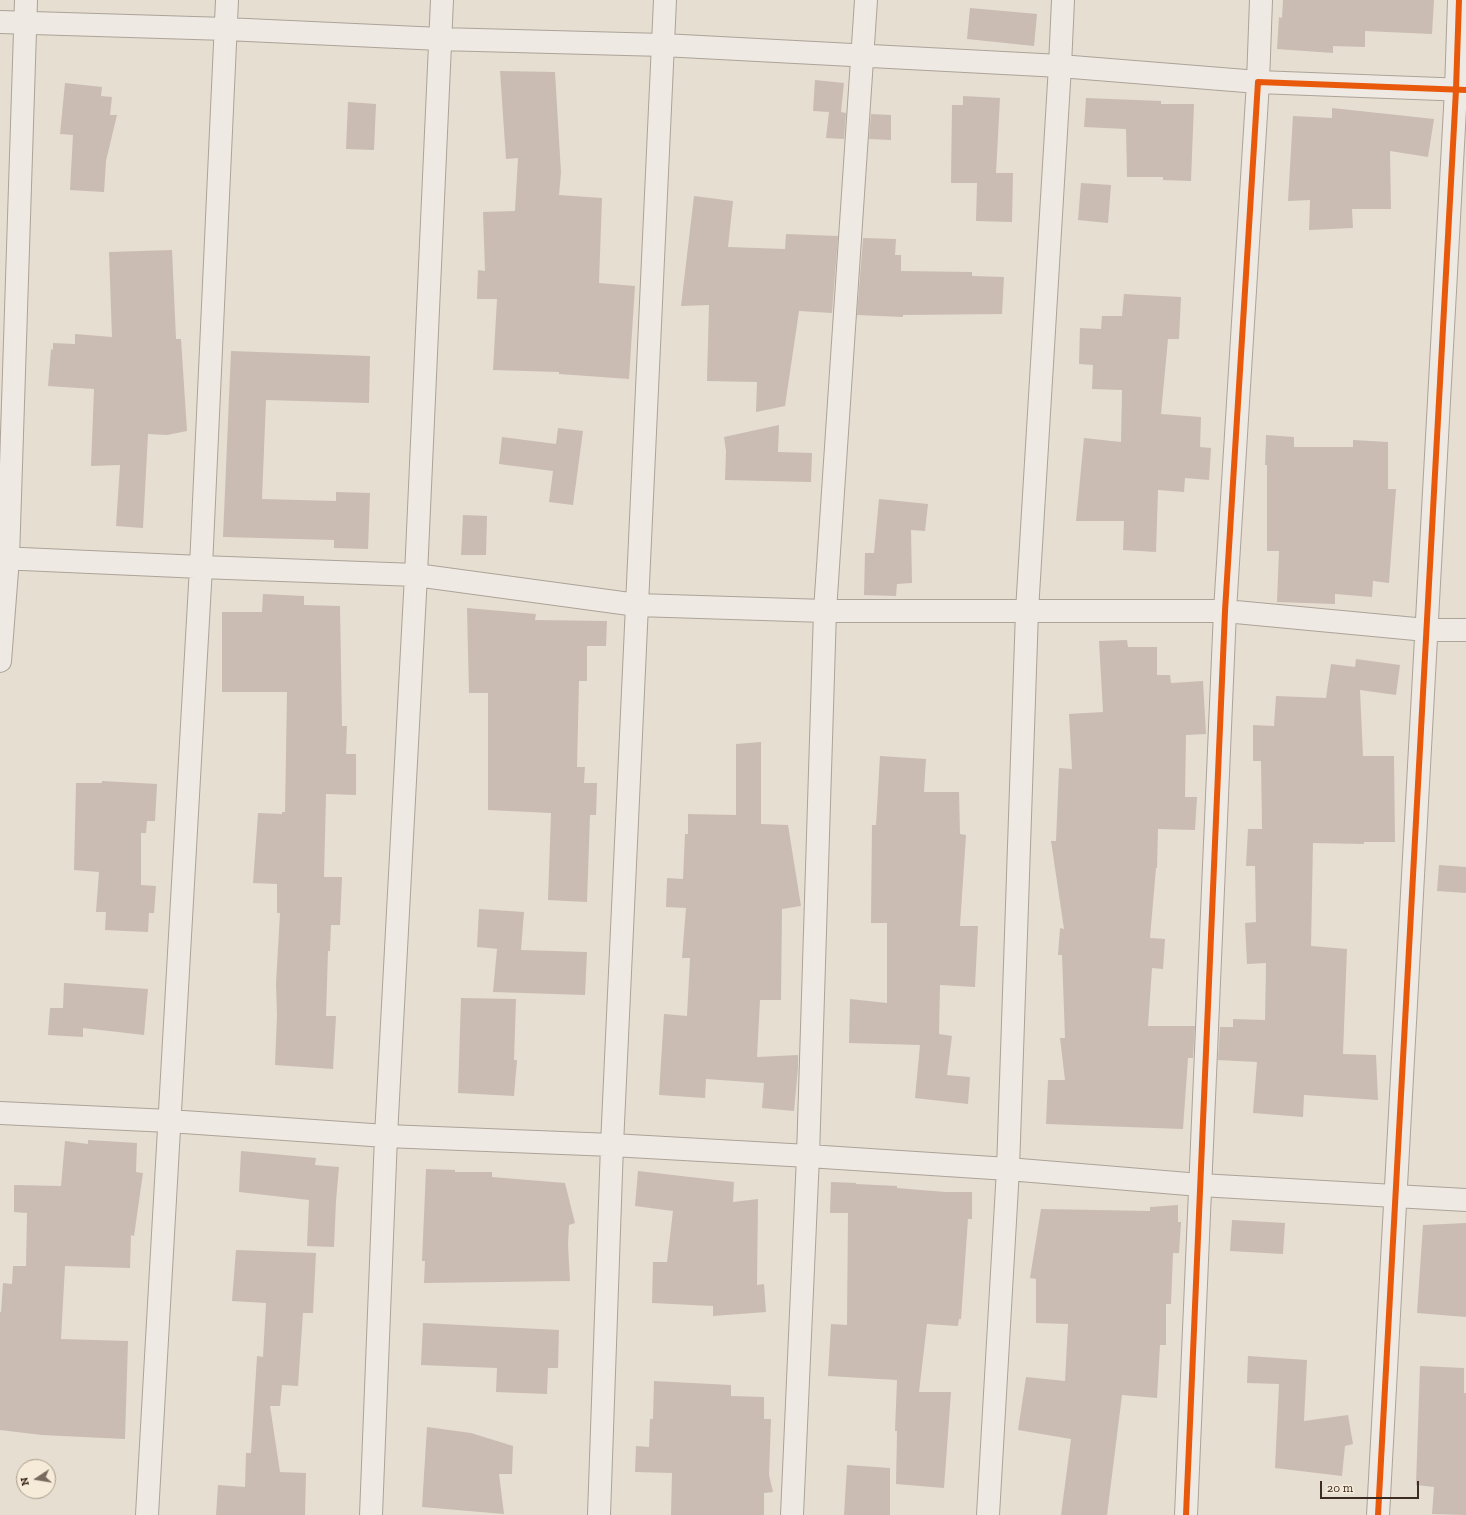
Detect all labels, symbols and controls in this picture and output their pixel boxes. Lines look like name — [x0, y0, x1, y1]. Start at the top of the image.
north arrow — [16, 1459, 56, 1499]
scale bar — [1322, 1473, 1421, 1499]
text: N — [18, 1476, 32, 1487]
text: 20 m — [1327, 1481, 1353, 1495]

